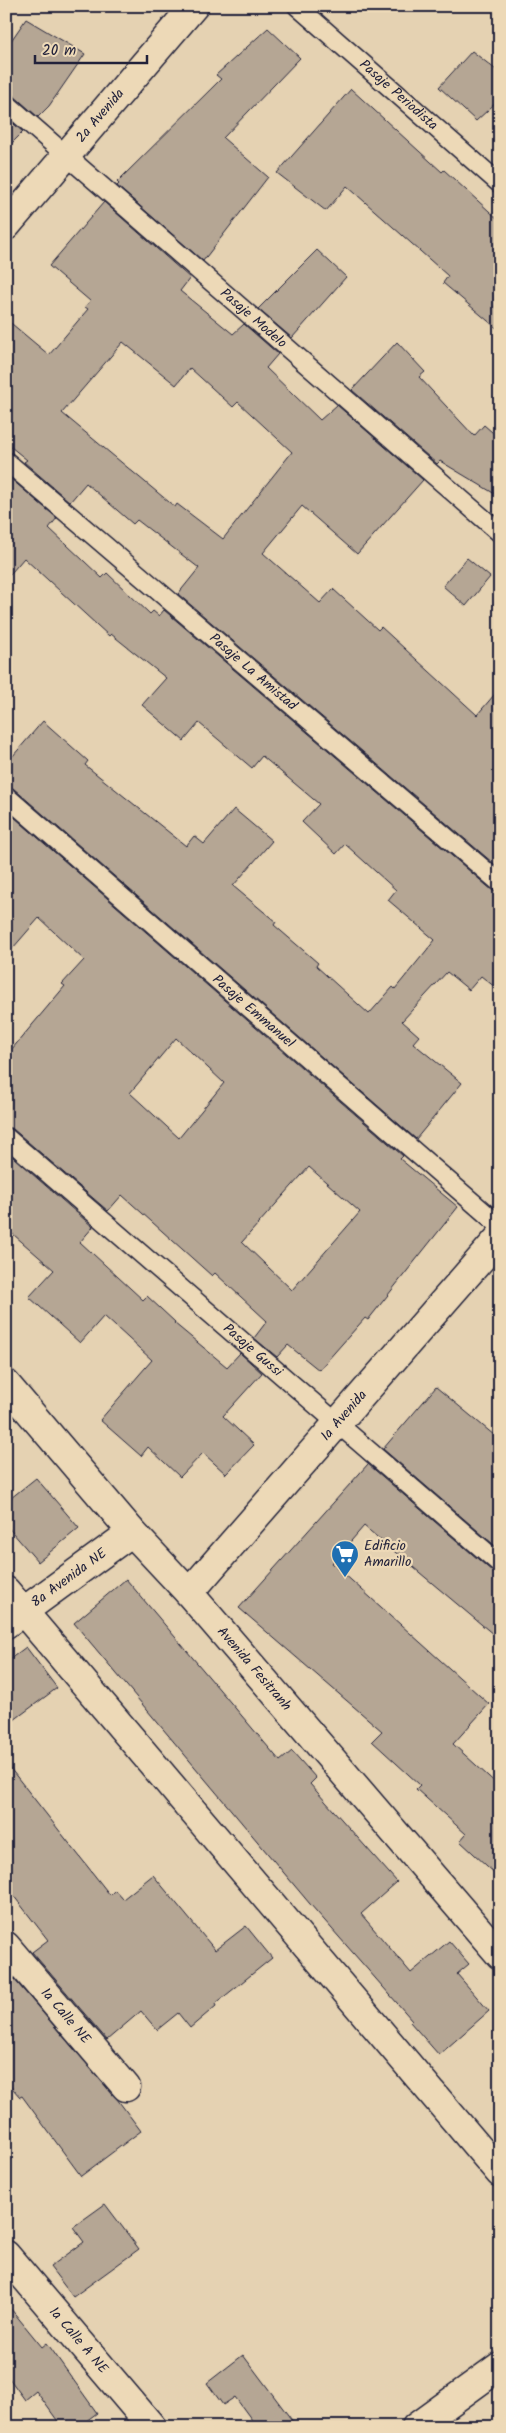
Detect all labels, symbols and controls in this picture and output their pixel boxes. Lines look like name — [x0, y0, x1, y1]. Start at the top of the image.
scale bar — [35, 32, 148, 64]
text: 20 m — [42, 39, 76, 63]
street label: Pasaje Periodista — [354, 54, 443, 136]
street label: 2a Avenida — [71, 84, 130, 148]
street label: Pasaje Modelo — [215, 283, 292, 354]
street label: Pasaje La Amistad — [204, 628, 303, 717]
street label: Pasaje Emmanuel — [207, 969, 300, 1054]
street label: Pasaje Gussi — [218, 1318, 288, 1383]
street label: 1a Avenida — [315, 1385, 373, 1446]
place label: Edificio Amarillo — [364, 1535, 411, 1573]
supermarket icon: Edificio Amarillo — [330, 1539, 360, 1578]
street label: 8a Avenida NE — [27, 1542, 112, 1613]
street label: Avenida Fesitranh — [211, 1622, 297, 1716]
street label: 1a Calle NE — [35, 1983, 97, 2050]
street label: 1a Calle A NE — [43, 2302, 114, 2379]

